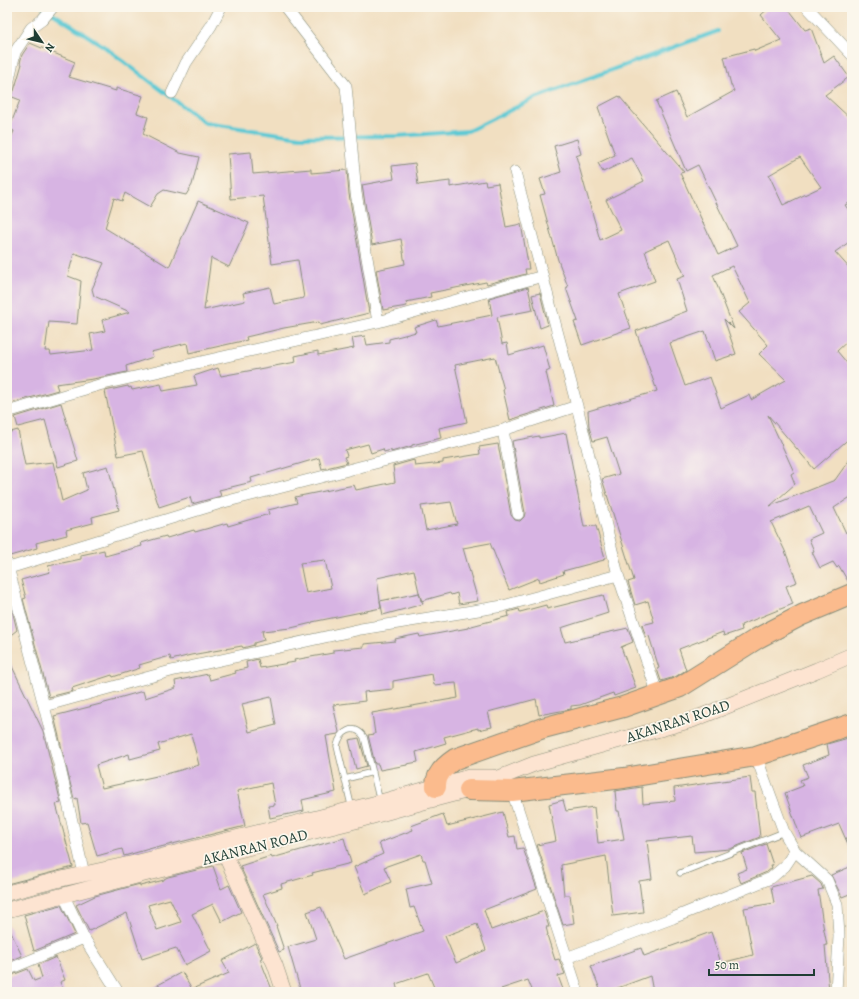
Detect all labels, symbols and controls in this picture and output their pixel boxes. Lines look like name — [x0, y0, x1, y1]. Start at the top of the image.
north arrow — [22, 22, 62, 62]
text: N — [41, 40, 58, 55]
street label: AKANRAN ROAD — [623, 695, 732, 747]
street label: AKANRAN ROAD — [199, 824, 310, 870]
scale bar — [709, 951, 814, 977]
text: 50 m — [715, 957, 739, 973]

